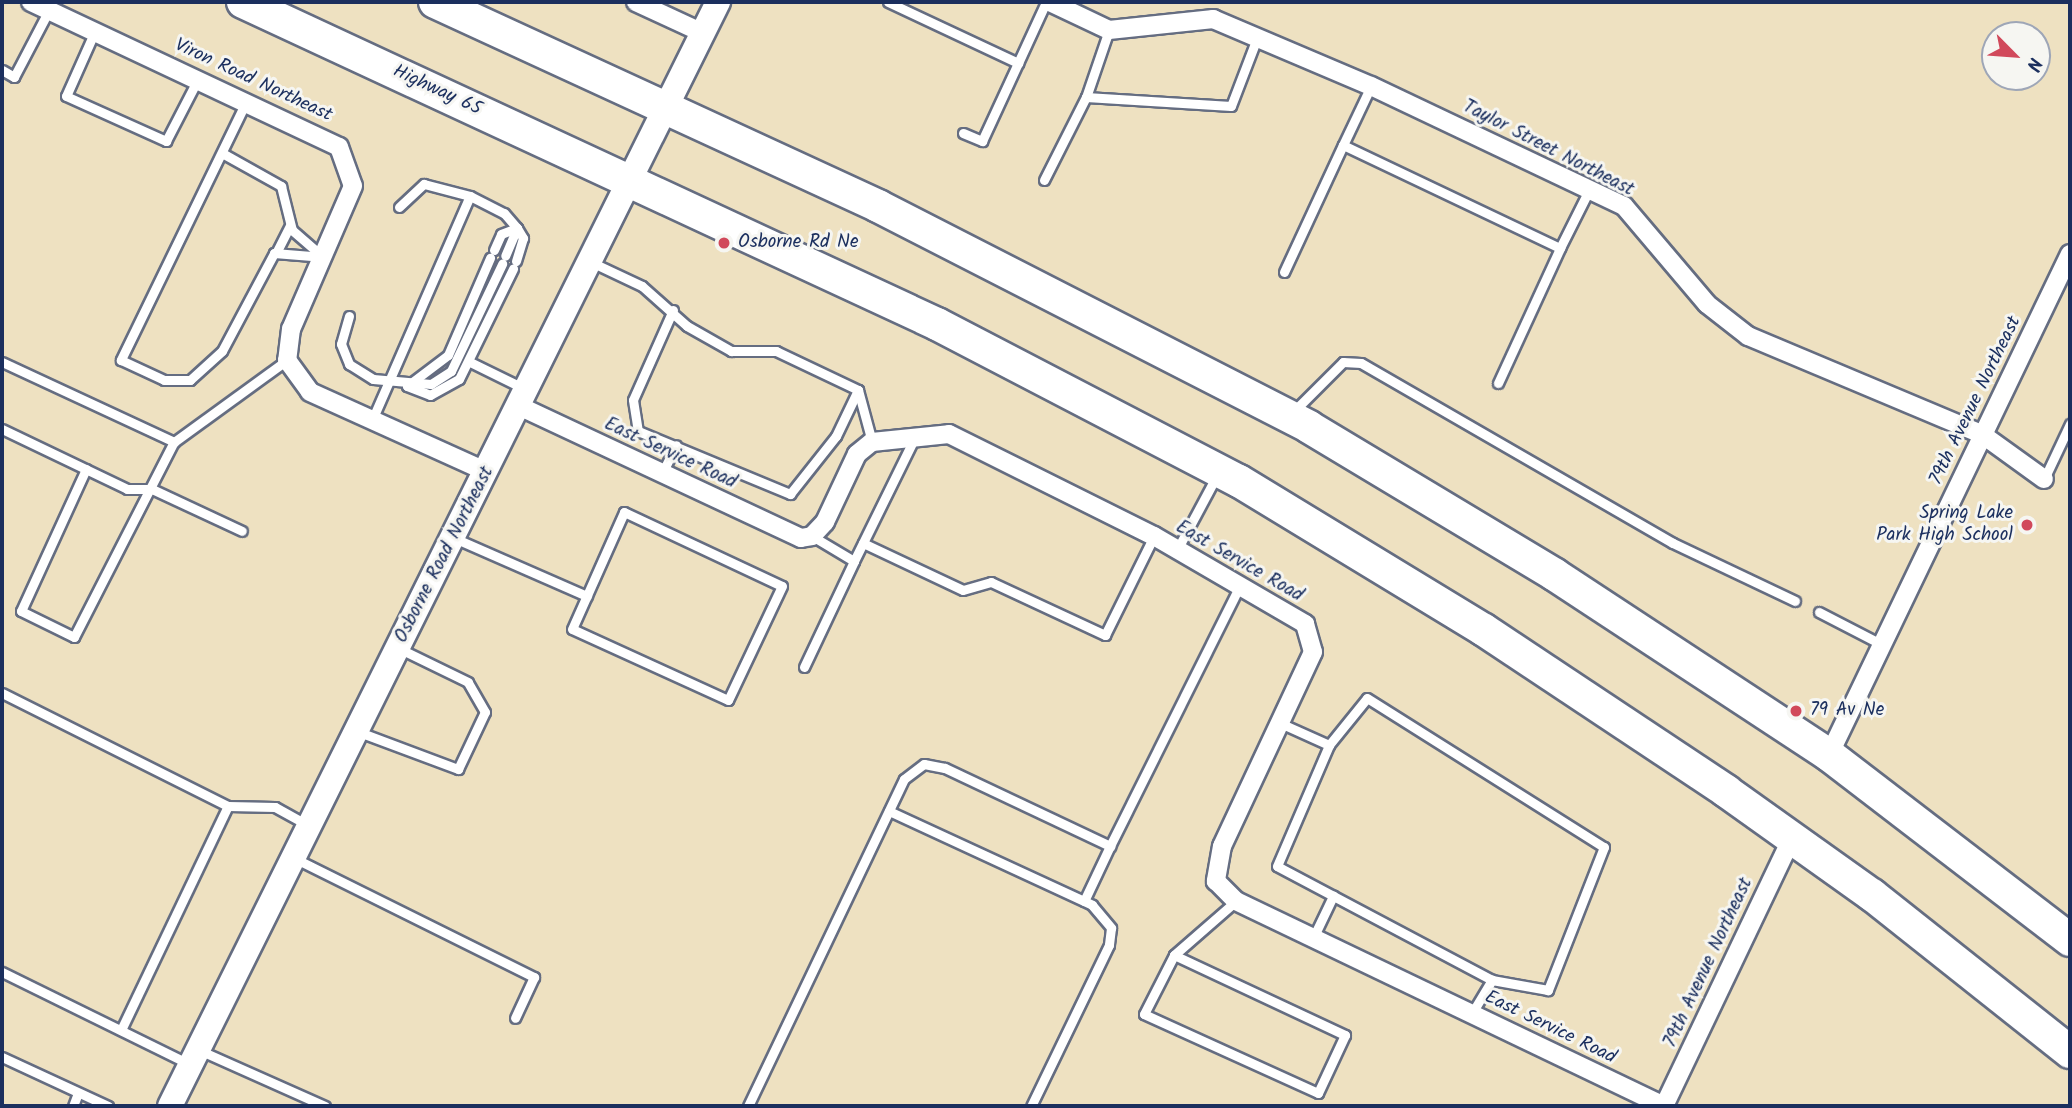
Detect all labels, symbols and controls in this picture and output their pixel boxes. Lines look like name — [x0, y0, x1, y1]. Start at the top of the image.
north arrow — [1981, 21, 2051, 91]
street label: Viron Road Northeast — [171, 34, 335, 128]
text: N — [2017, 52, 2049, 76]
street label: Highway 65 — [389, 60, 485, 122]
street label: Taylor Street Northeast — [1459, 96, 1637, 202]
place label: Osborne Rd Ne — [738, 232, 859, 254]
marker: Osborne Rd Ne — [716, 235, 732, 251]
street label: 79th Avenue Northeast — [1925, 313, 2027, 489]
street label: East Service Road — [600, 413, 740, 495]
street label: Osborne Road Northeast — [391, 463, 499, 647]
place label: Spring Lake Park High School — [1876, 503, 2013, 547]
street label: East Service Road — [1171, 516, 1307, 608]
marker: Spring Lake Park High School — [2019, 517, 2035, 533]
place label: 79 Av Ne — [1810, 700, 1884, 722]
marker: 79 Av Ne — [1788, 703, 1804, 719]
street label: 79th Avenue Northeast — [1660, 874, 1758, 1052]
street label: East Service Road — [1481, 986, 1619, 1070]

